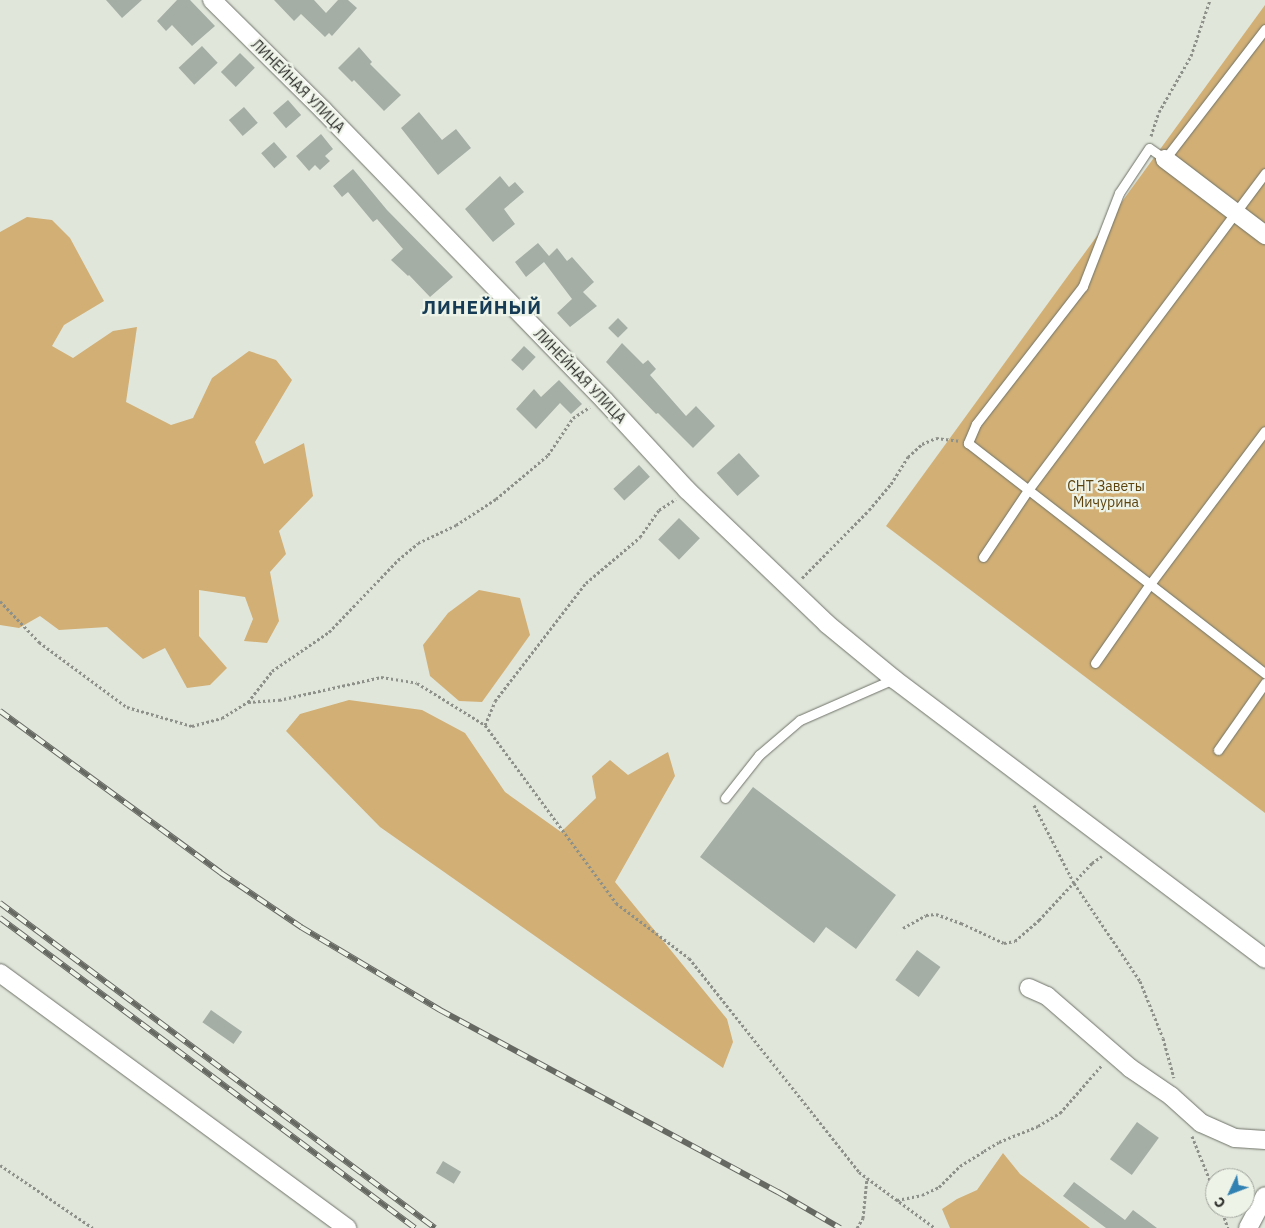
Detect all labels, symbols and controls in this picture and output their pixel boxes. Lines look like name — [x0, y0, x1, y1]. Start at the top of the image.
street label: ЛИНЕЙНАЯ УЛИЦА — [248, 36, 348, 136]
district label: ЛИНЕЙНЫЙ — [421, 297, 543, 319]
street label: ЛИНЕЙНАЯ УЛИЦА — [531, 325, 629, 427]
park label: СНТ Заветы Мичурина — [1067, 478, 1145, 511]
north arrow — [1205, 1168, 1255, 1218]
text: С — [1210, 1193, 1229, 1212]

